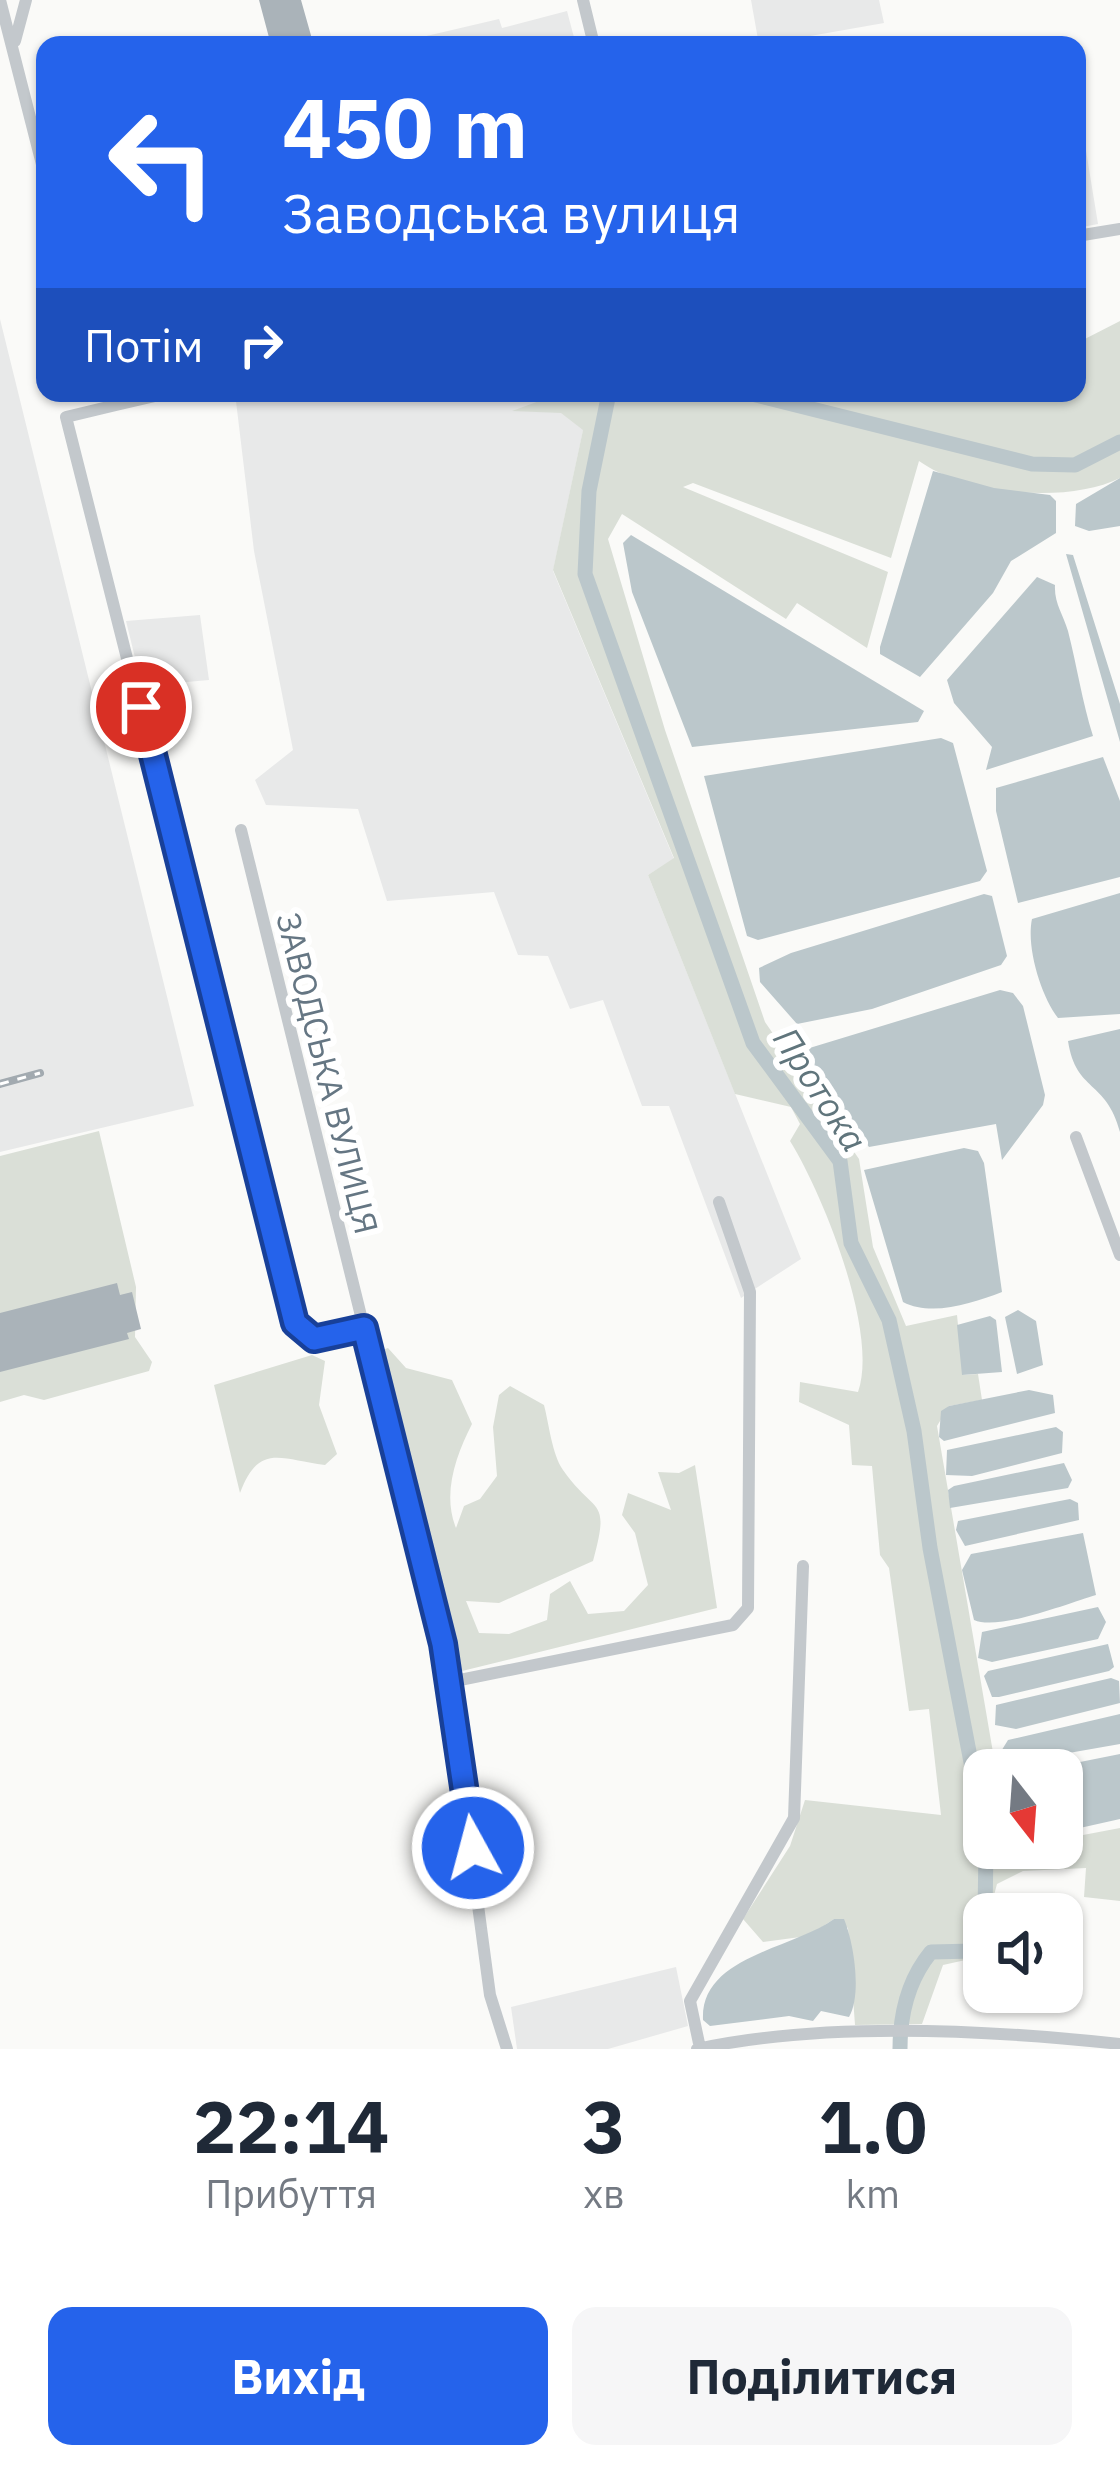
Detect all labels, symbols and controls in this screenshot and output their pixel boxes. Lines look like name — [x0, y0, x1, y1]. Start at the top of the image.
text: 450 m — [282, 72, 528, 181]
icon: left — [84, 84, 240, 240]
text: Заводська вулиця — [282, 178, 741, 248]
icon: right — [228, 312, 294, 378]
text: Потім — [84, 316, 204, 374]
pin — [90, 656, 192, 758]
icon: arrive — [108, 674, 174, 740]
street label: ЗАВОДСЬКА ВУЛИЦЯ — [267, 908, 389, 1238]
water label: Протока — [763, 1018, 879, 1160]
north arrow — [963, 1749, 1083, 1869]
map controls — [963, 1749, 1083, 2013]
position arrow — [410, 1785, 536, 1911]
button: sound — [963, 1893, 1083, 2013]
text: 22:14 — [193, 2079, 389, 2173]
text: 3 — [582, 2079, 626, 2173]
text: 1.0 — [818, 2079, 927, 2173]
text: Прибуття — [205, 2168, 377, 2219]
text: хв — [583, 2168, 625, 2219]
text: km — [845, 2168, 900, 2219]
button: Вихід — [48, 2307, 548, 2445]
button: Поділитися — [572, 2307, 1072, 2445]

